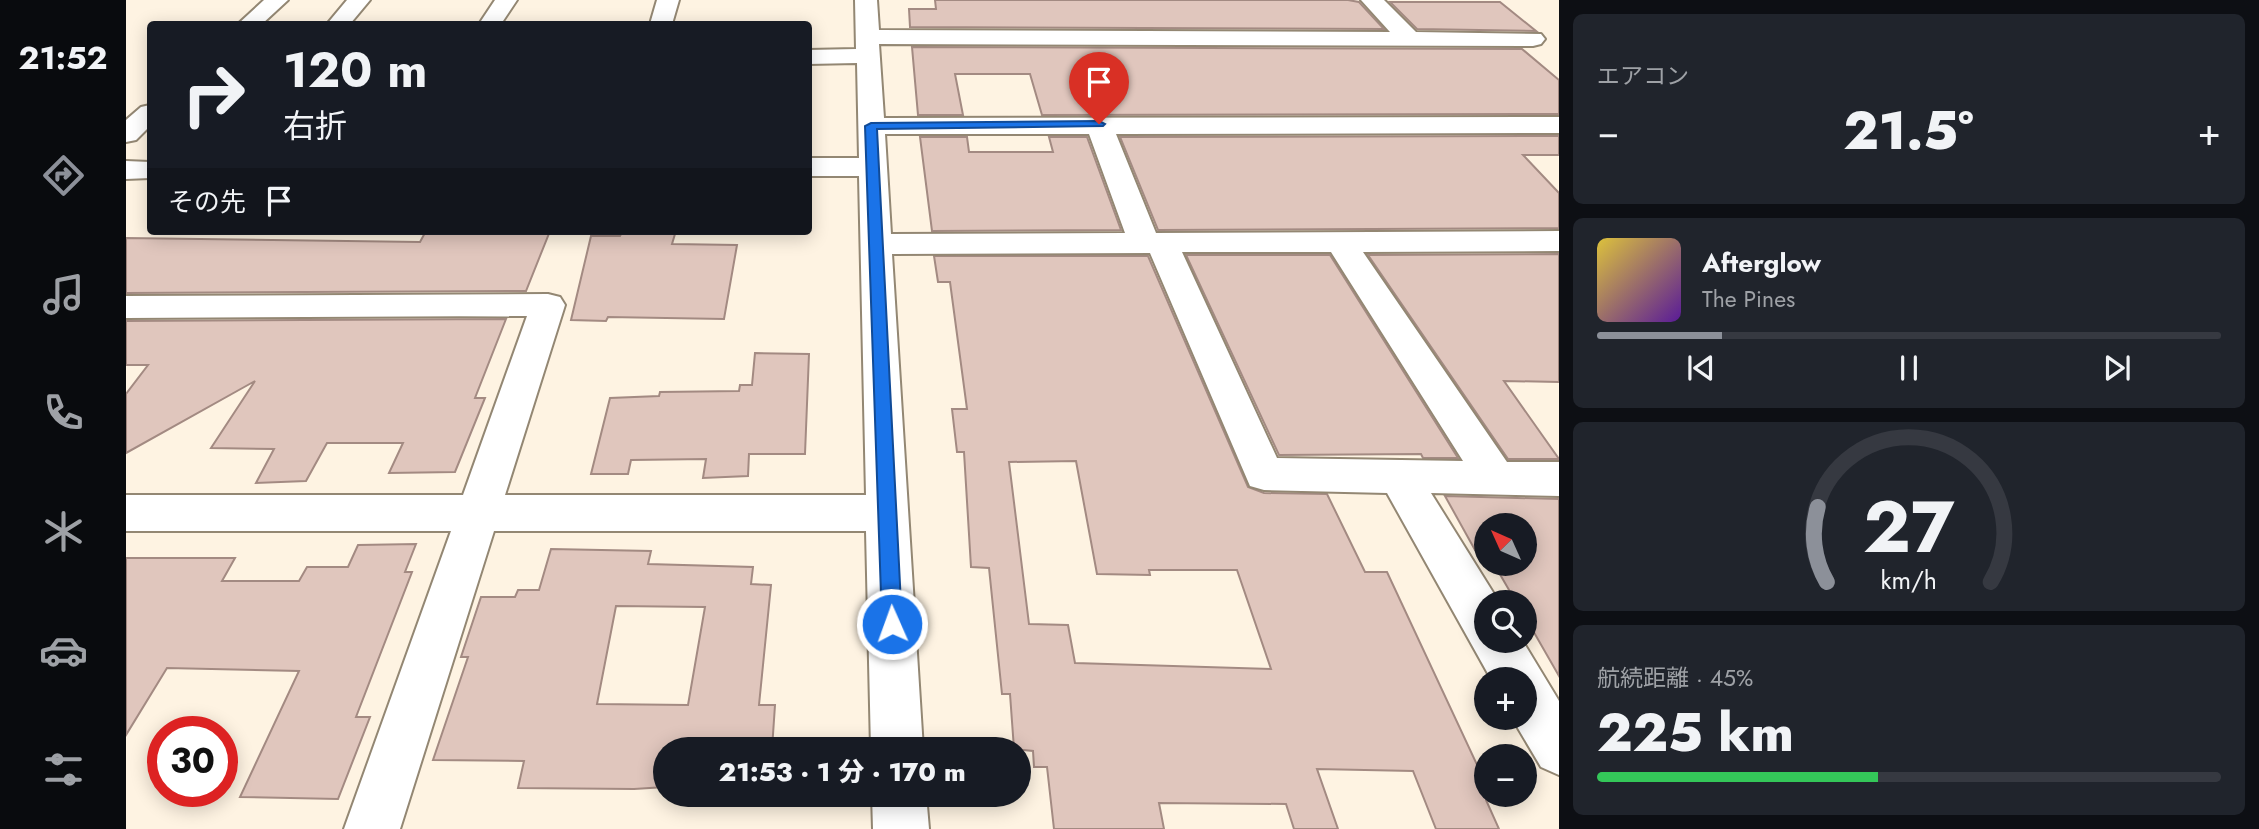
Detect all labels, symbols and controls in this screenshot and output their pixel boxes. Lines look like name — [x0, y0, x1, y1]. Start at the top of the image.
text: 21:52 — [18, 35, 108, 81]
text: 120 m — [283, 35, 427, 105]
icon: right — [168, 49, 259, 140]
pin — [1069, 52, 1129, 124]
text: エアコン — [1597, 59, 1689, 93]
icon: arrive — [1080, 63, 1118, 101]
text: 21.5° — [1843, 93, 1974, 169]
text: 右折 — [283, 103, 347, 149]
text: − — [1597, 104, 1619, 159]
text: + — [2198, 104, 2221, 159]
icon: directions — [39, 151, 88, 200]
icon: arrive — [260, 182, 298, 220]
text: その先 — [168, 183, 246, 221]
text: Afterglow — [1702, 244, 1821, 282]
icon: music — [39, 270, 88, 319]
text: The Pines — [1702, 282, 1795, 316]
icon: previous — [1682, 349, 1720, 387]
icon: pause — [1890, 349, 1928, 387]
icon: next — [2098, 349, 2136, 387]
icon: phone — [39, 388, 88, 437]
text: 27 — [1863, 475, 1955, 580]
icon: climate — [39, 507, 88, 556]
north arrow — [1474, 513, 1536, 576]
map controls — [1474, 513, 1537, 807]
text: km/h — [1881, 562, 1937, 598]
position arrow — [855, 587, 929, 661]
button: search — [1474, 590, 1537, 653]
icon: car — [39, 626, 88, 675]
text: 航続距離 · 45% — [1597, 661, 1753, 695]
button: + — [1474, 667, 1537, 730]
text: 225 km — [1597, 695, 1794, 771]
speed limit sign: 30 — [147, 716, 238, 807]
button: − — [1474, 744, 1537, 807]
icon: filters — [39, 745, 88, 794]
text: 21:53 · 1 分 · 170 m — [718, 753, 966, 791]

